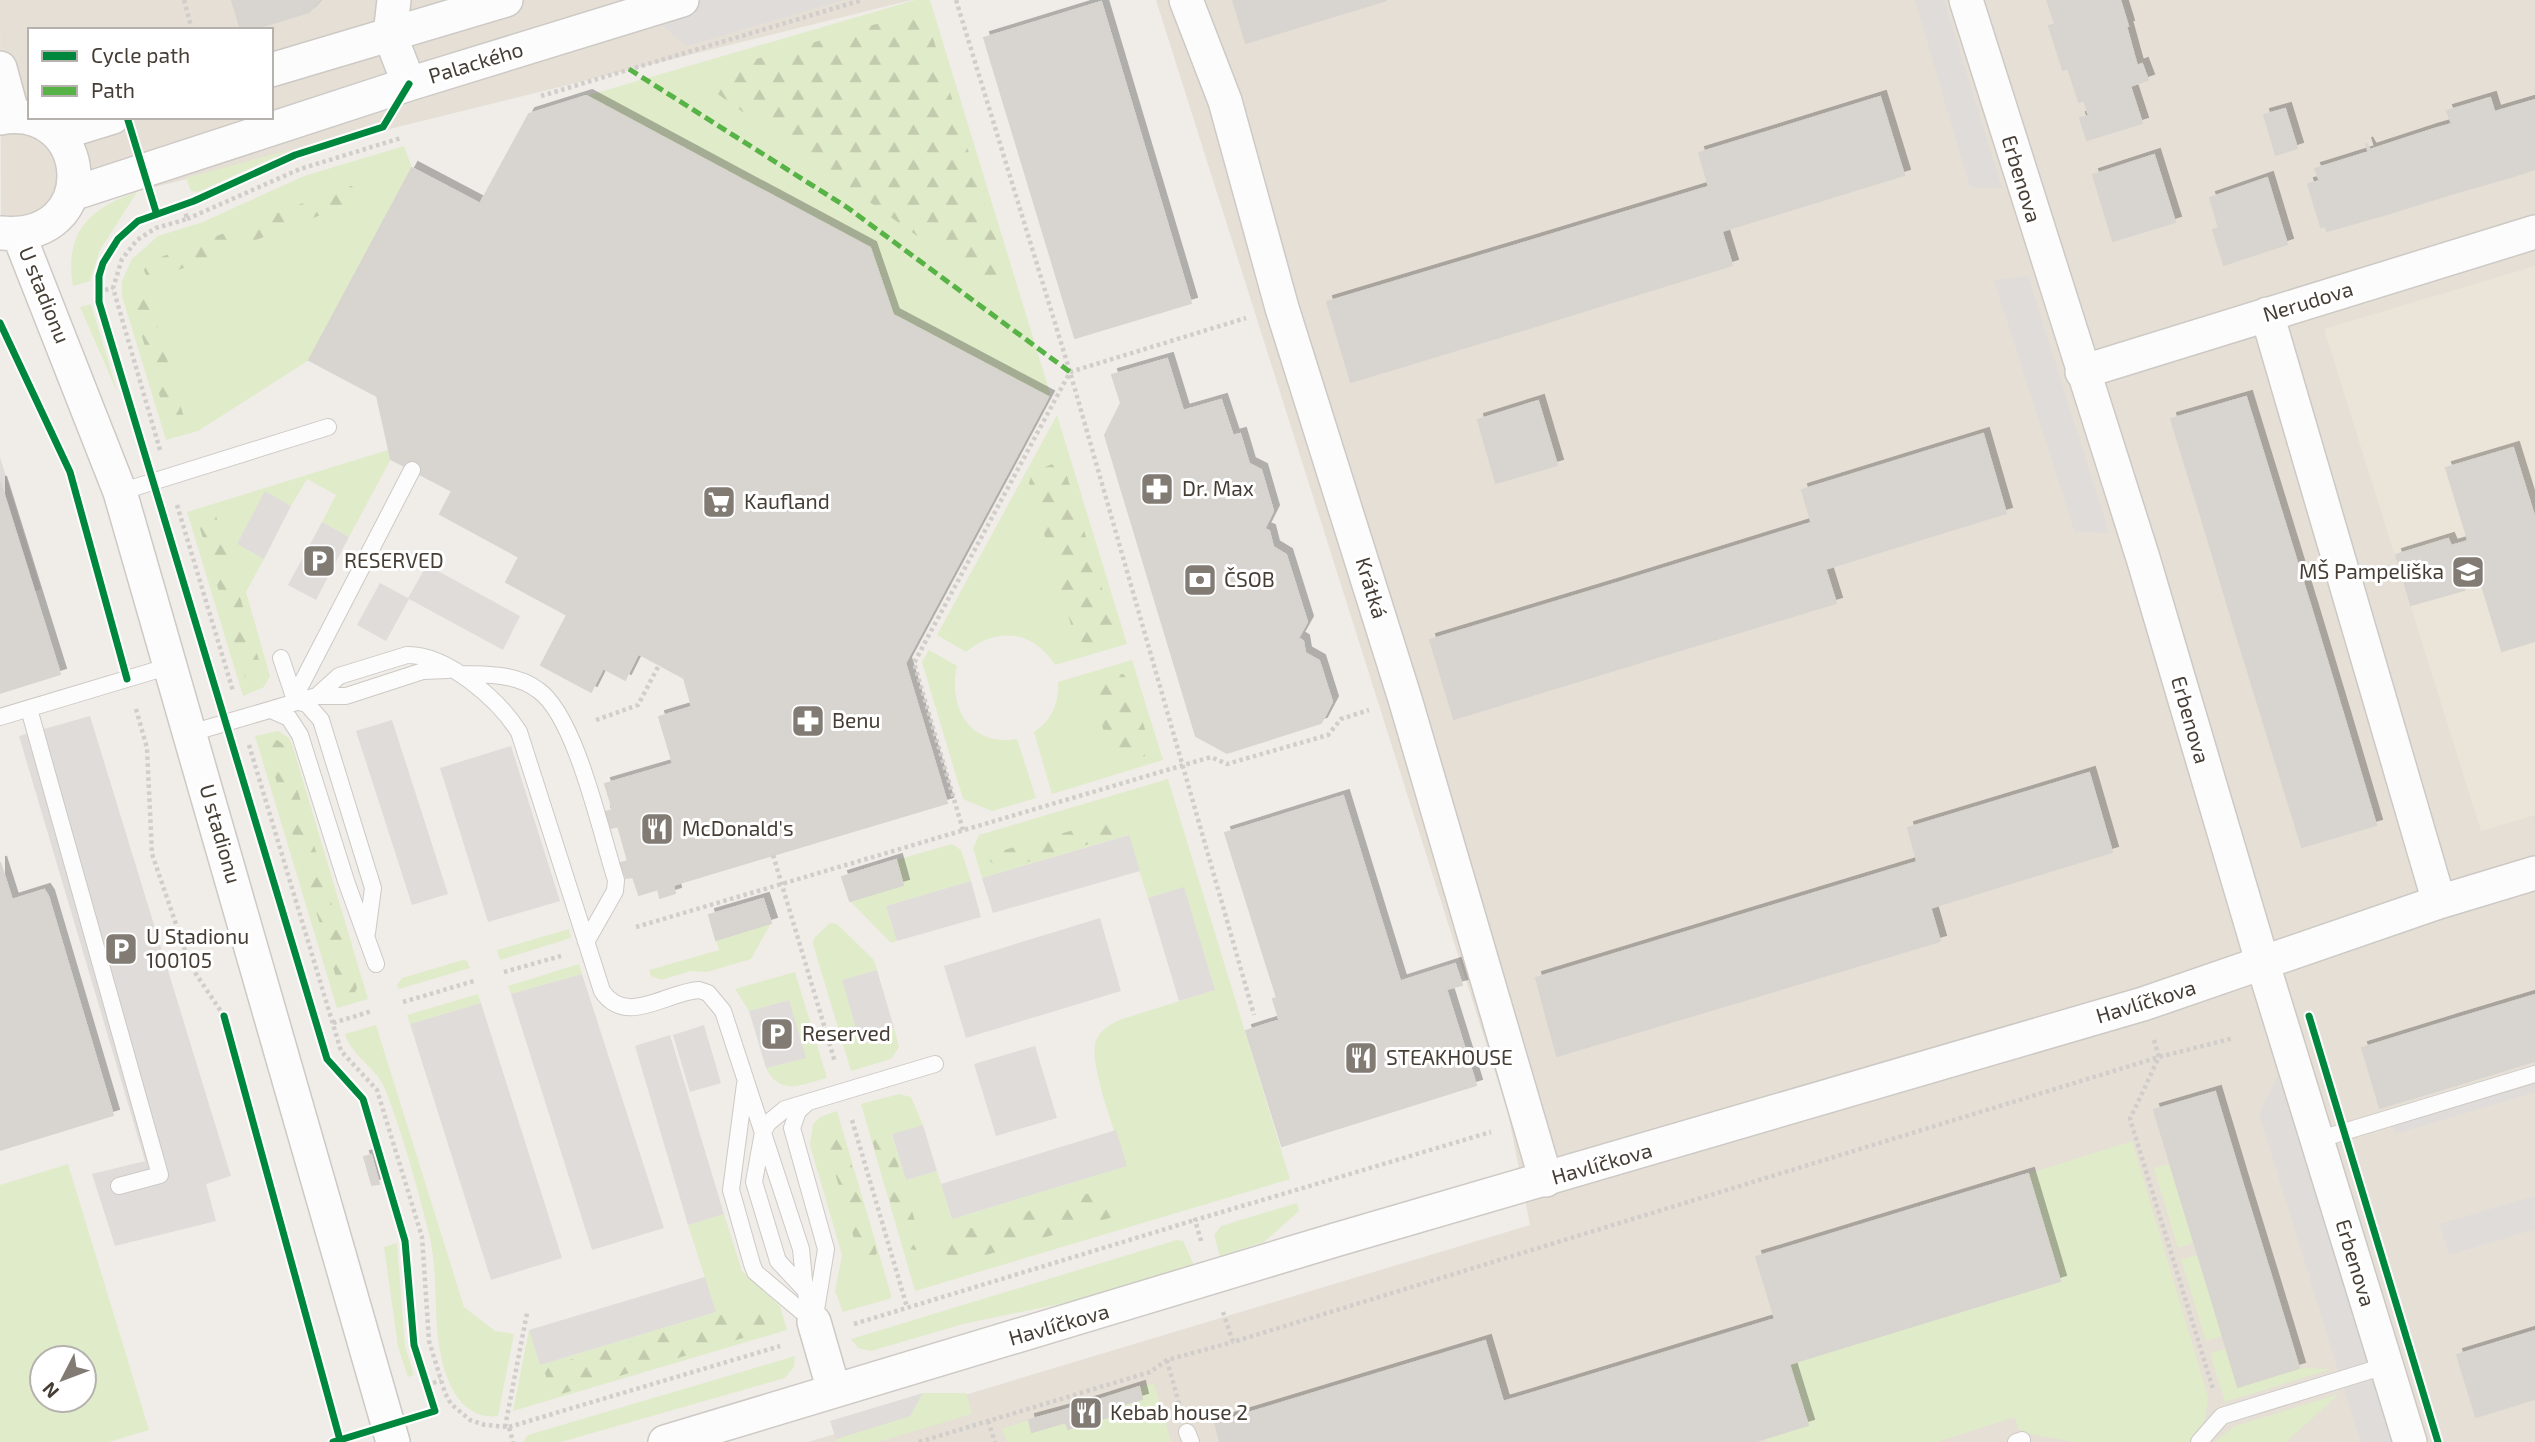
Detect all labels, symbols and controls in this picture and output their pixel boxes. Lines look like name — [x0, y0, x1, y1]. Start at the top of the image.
legend — [28, 28, 273, 119]
street label: Palackého — [425, 35, 526, 88]
text: Cycle path — [91, 42, 190, 67]
text: Path — [91, 77, 135, 102]
street label: Erbenova — [1997, 132, 2048, 225]
street label: U stadionu — [15, 242, 76, 347]
street label: Nerudova — [2259, 275, 2356, 326]
pharmacy icon: Dr. Max — [1138, 470, 1176, 508]
place label: Dr. Max — [1182, 475, 1254, 500]
supermarket icon: Kaufland — [700, 483, 738, 521]
place label: Kaufland — [744, 488, 830, 513]
parking icon: RESERVED — [300, 542, 338, 580]
place label: RESERVED — [344, 547, 444, 572]
school or university icon: MŠ Pampeliška — [2449, 553, 2487, 591]
street label: Krátká — [1351, 554, 1394, 621]
place label: MŠ Pampeliška — [2299, 558, 2444, 583]
bank icon: ČSOB — [1181, 561, 1219, 599]
place label: ČSOB — [1224, 566, 1275, 591]
street label: Erbenova — [2167, 673, 2216, 766]
pharmacy icon: Benu — [789, 702, 827, 740]
place label: Benu — [832, 707, 880, 732]
street label: U stadionu — [195, 781, 248, 886]
restaurant icon: McDonald's — [638, 810, 676, 848]
place label: McDonald's — [682, 815, 794, 840]
place label: U Stadionu 100105 — [146, 923, 249, 972]
parking icon: U Stadionu 100105 — [102, 930, 140, 968]
street label: Havlíčkova — [2093, 974, 2199, 1028]
parking icon: Reserved — [758, 1015, 796, 1053]
place label: Reserved — [802, 1020, 891, 1045]
restaurant icon: STEAKHOUSE — [1342, 1039, 1380, 1077]
place label: STEAKHOUSE — [1386, 1044, 1513, 1069]
street label: Havlíčkova — [1549, 1136, 1655, 1189]
street label: Erbenova — [2331, 1216, 2382, 1309]
street label: Havlíčkova — [1006, 1297, 1112, 1350]
north arrow — [28, 1344, 98, 1414]
text: N — [37, 1378, 63, 1404]
restaurant icon: Kebab house 2 — [1067, 1394, 1105, 1432]
place label: Kebab house 2 — [1110, 1399, 1248, 1424]

